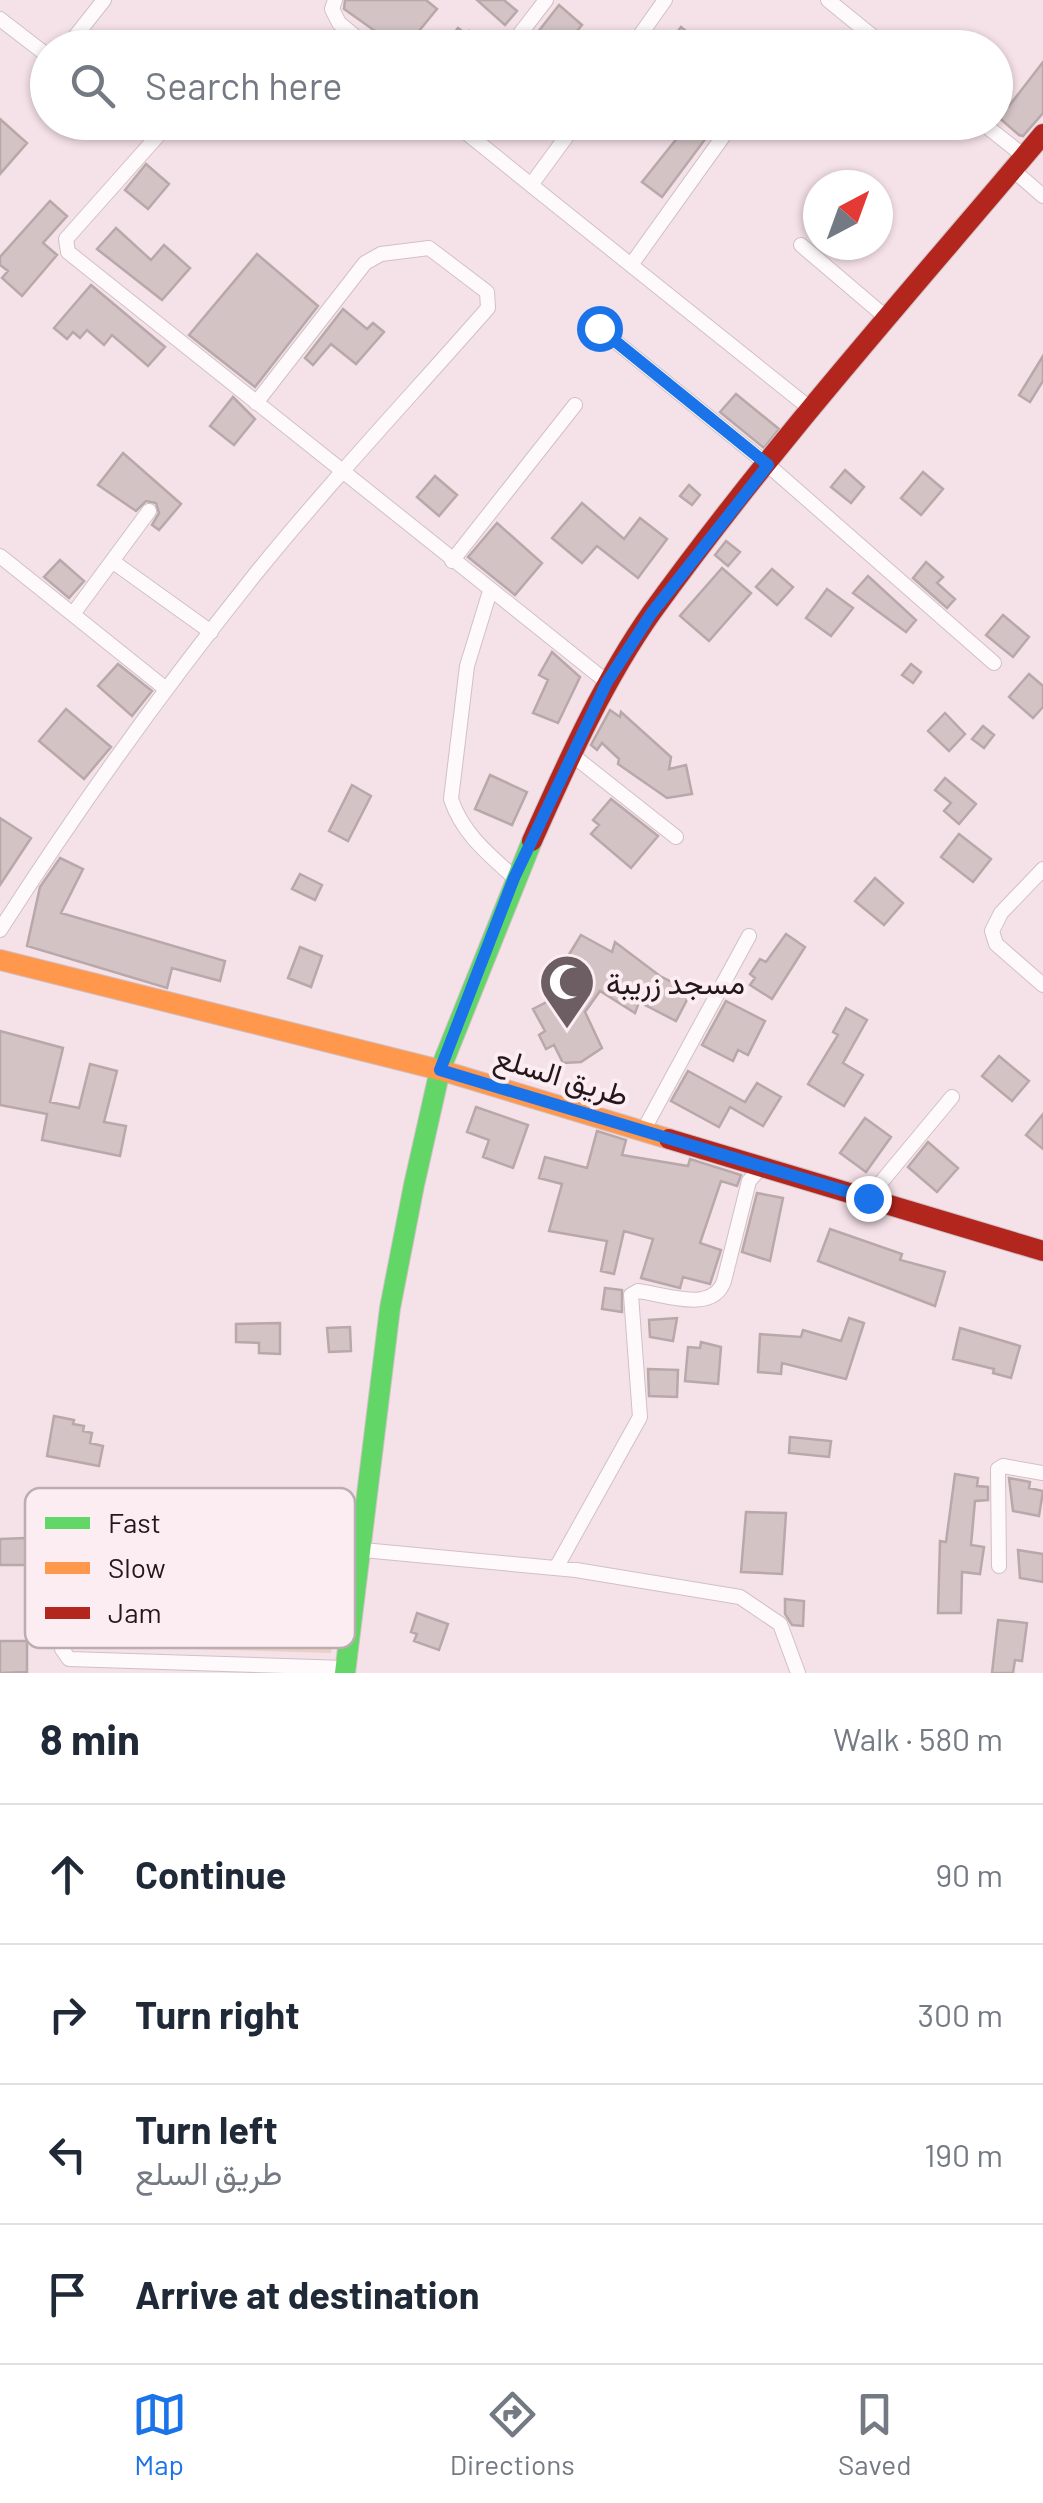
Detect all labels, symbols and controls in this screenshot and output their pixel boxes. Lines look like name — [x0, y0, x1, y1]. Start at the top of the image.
search box — [30, 30, 1013, 140]
icon: search — [65, 58, 120, 113]
text: Search here — [145, 62, 343, 108]
north arrow — [803, 170, 893, 260]
route start — [577, 306, 623, 352]
mosque icon: مسجد زريبة — [537, 952, 597, 1031]
place label: مسجد زريبة — [606, 964, 745, 1002]
street label: طريق السلع — [490, 1038, 633, 1116]
route end — [846, 1176, 892, 1222]
legend — [25, 1488, 355, 1648]
text: Fast — [108, 1505, 161, 1539]
text: Slow — [108, 1550, 166, 1584]
text: Jam — [108, 1595, 162, 1629]
text: 8 min — [40, 1713, 140, 1763]
text: Walk · 580 m — [833, 1719, 1003, 1757]
icon: ahead — [40, 1847, 95, 1902]
text: Continue — [135, 1851, 286, 1897]
text: 90 m — [935, 1855, 1003, 1893]
icon: right — [40, 1987, 95, 2042]
text: Turn right — [135, 1991, 300, 2037]
text: 300 m — [917, 1995, 1003, 2033]
text: Turn left — [135, 2106, 278, 2152]
icon: left — [40, 2127, 95, 2182]
text: 190 m — [924, 2135, 1003, 2173]
text: طريق السلع — [135, 2153, 282, 2191]
icon: arrive — [40, 2267, 95, 2322]
text: Arrive at destination — [135, 2271, 480, 2317]
tab: Map — [132, 2387, 187, 2481]
tab: Directions — [450, 2387, 575, 2481]
tab: Saved — [838, 2387, 911, 2481]

